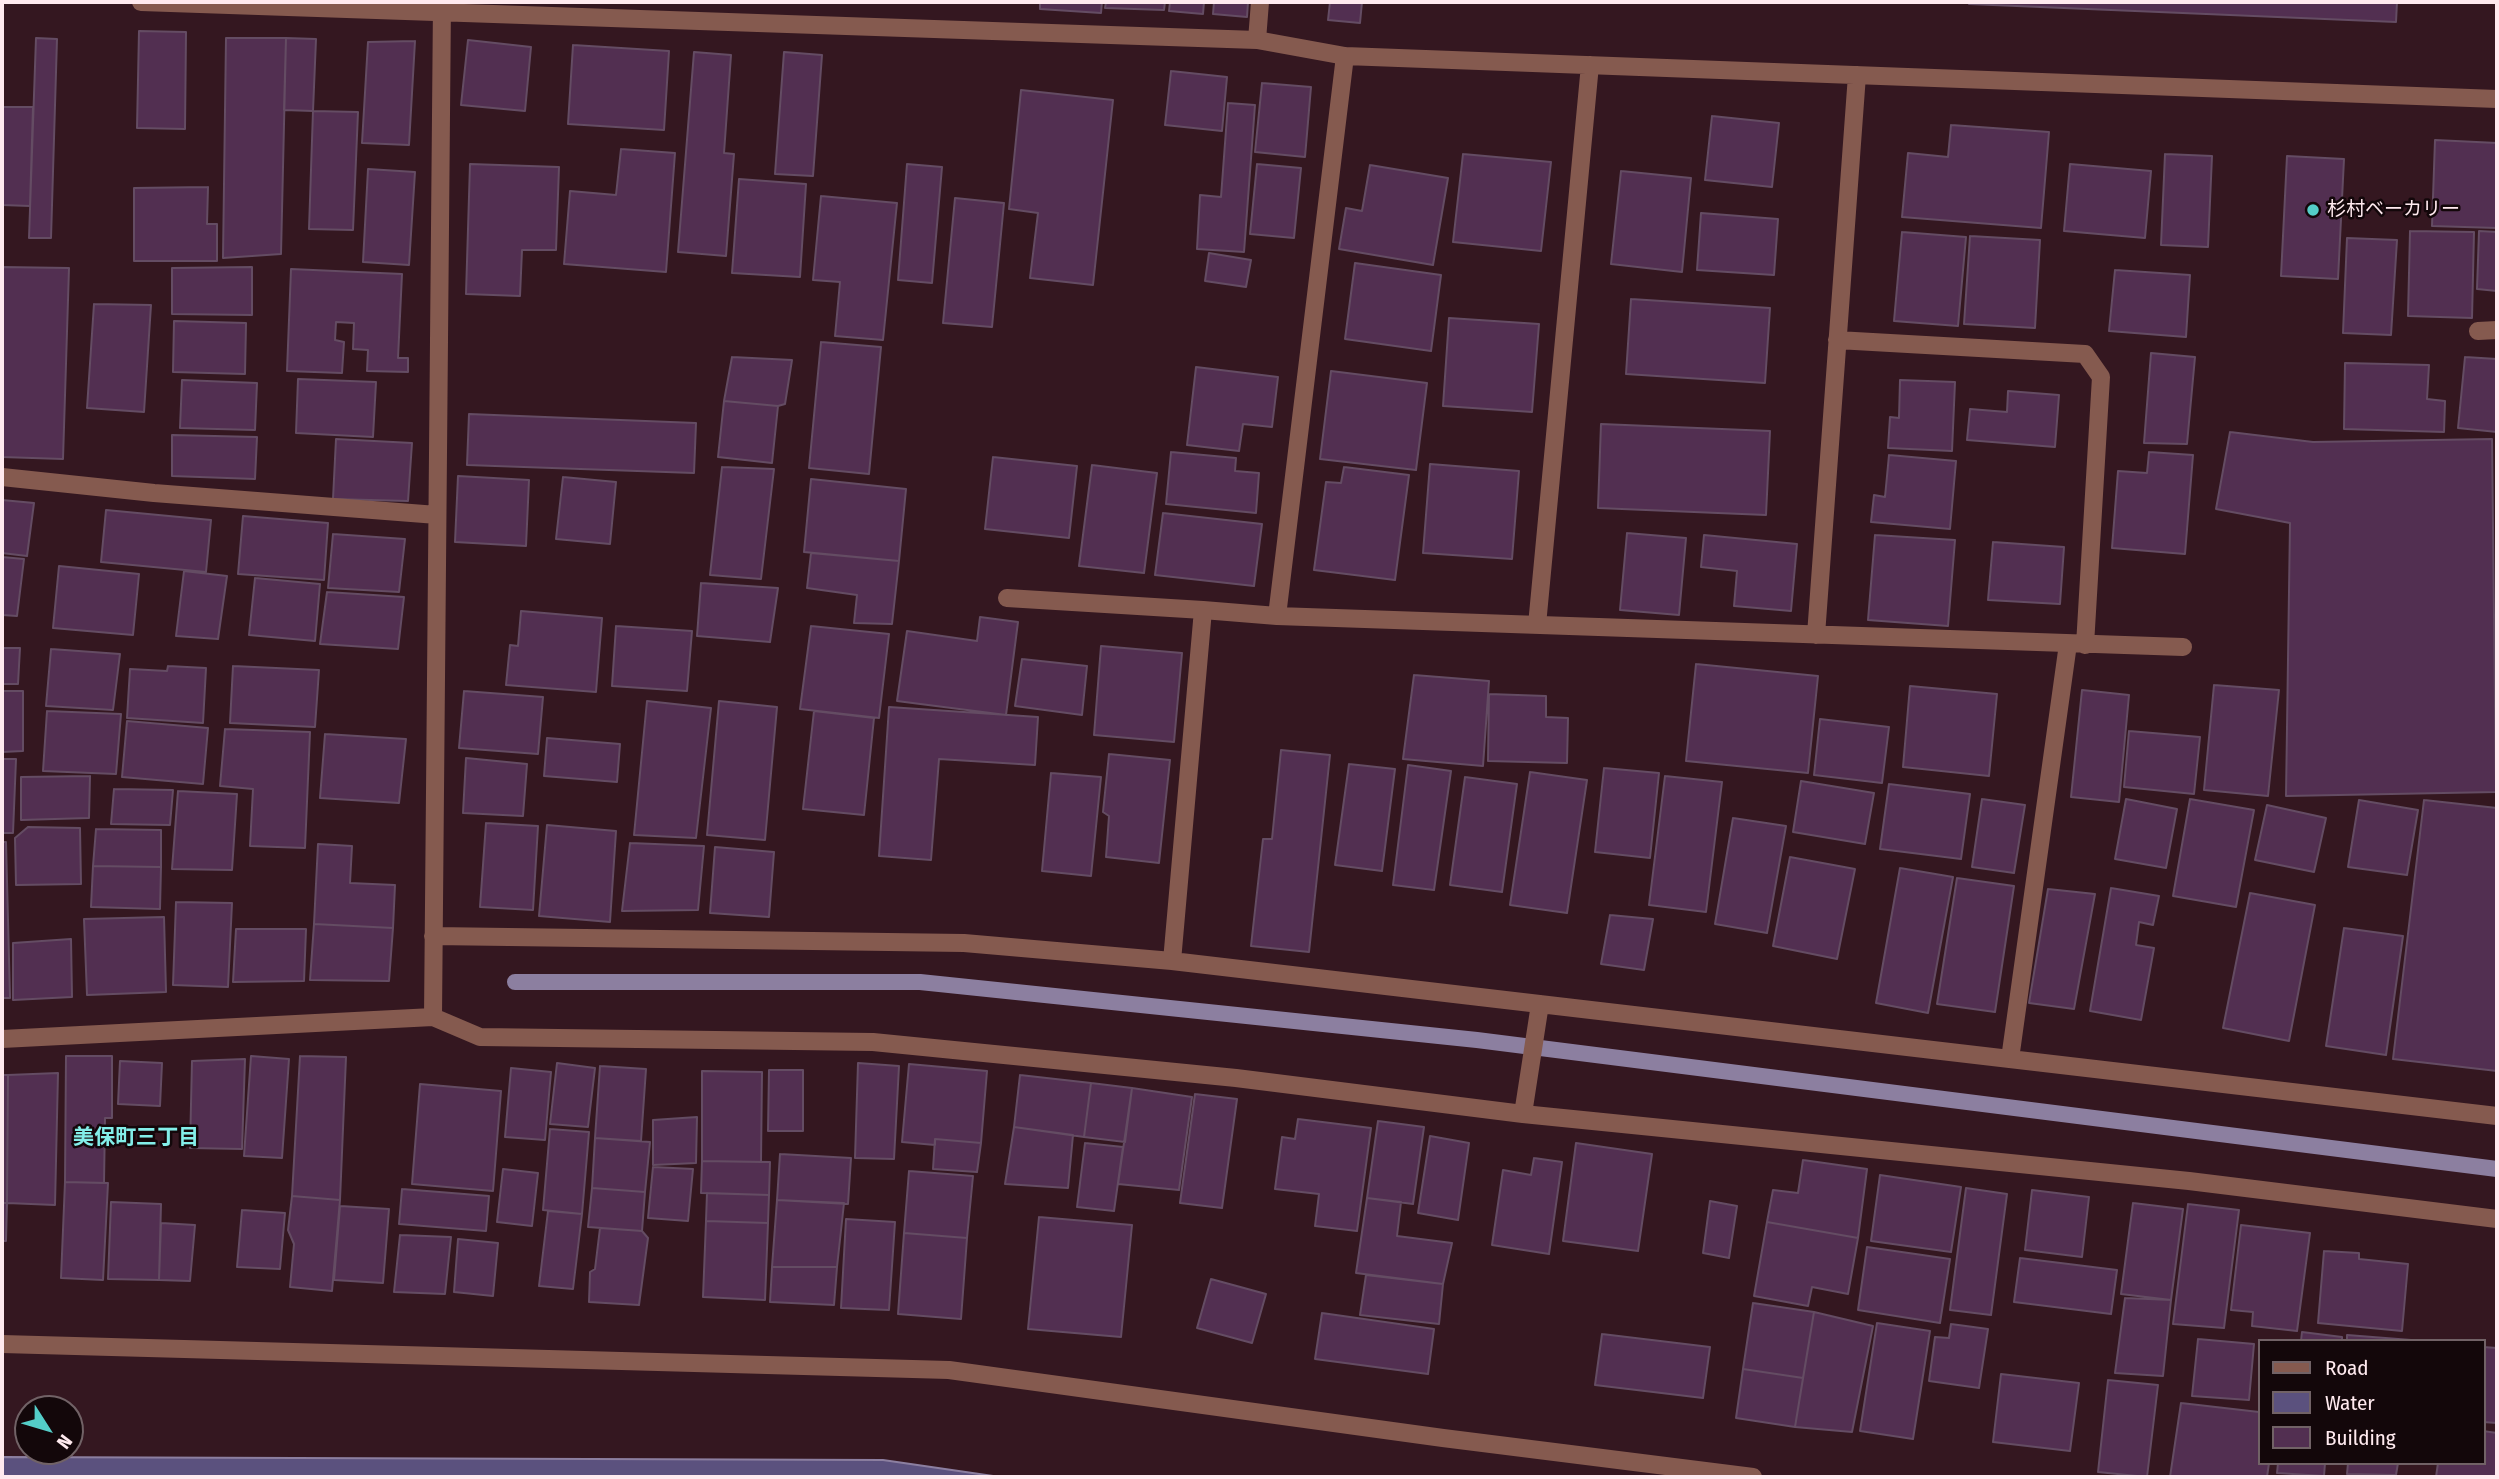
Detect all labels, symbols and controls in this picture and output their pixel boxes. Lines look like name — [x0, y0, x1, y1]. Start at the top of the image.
place label: 杉村ベーカリー — [2327, 199, 2460, 221]
marker: 杉村ベーカリー — [2305, 202, 2321, 218]
district label: 美保町三丁目 — [73, 1125, 199, 1151]
legend — [2258, 1339, 2485, 1465]
text: Road — [2325, 1355, 2369, 1381]
text: Water — [2325, 1390, 2375, 1416]
north arrow — [14, 1395, 84, 1465]
text: Building — [2325, 1425, 2396, 1451]
text: N — [52, 1430, 77, 1453]

